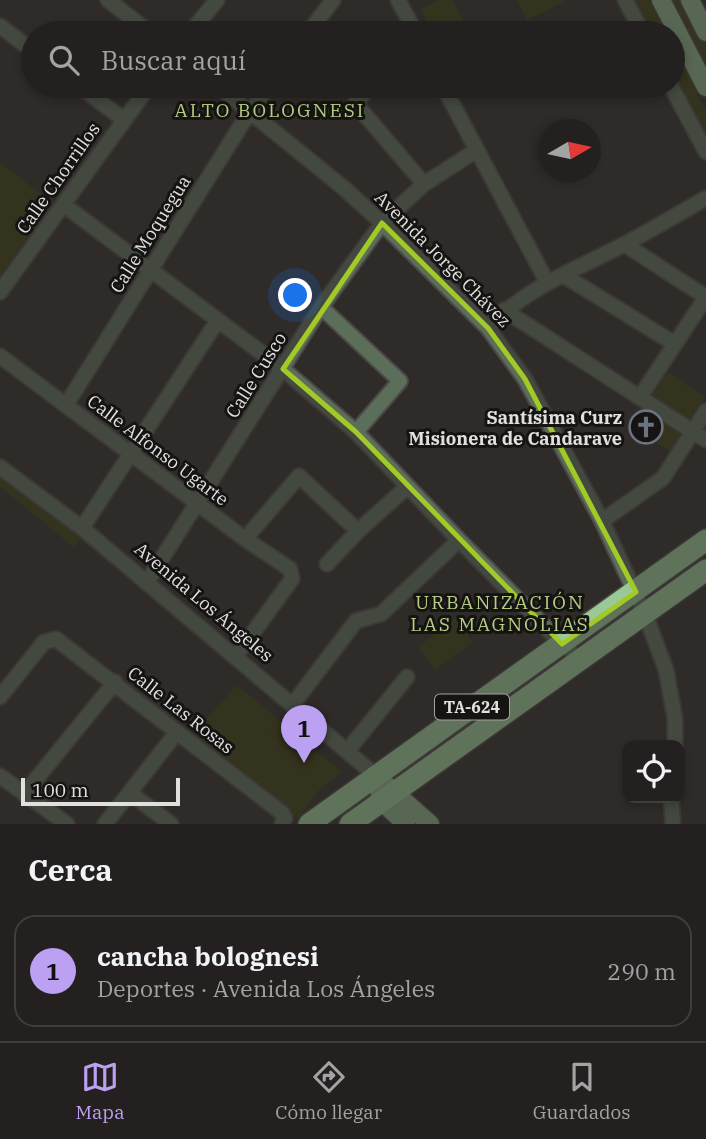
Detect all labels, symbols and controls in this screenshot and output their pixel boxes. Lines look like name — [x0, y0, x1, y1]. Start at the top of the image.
search box — [21, 21, 685, 98]
icon: search — [45, 41, 83, 79]
text: Buscar aquí — [101, 43, 246, 77]
district label: ALTO BOLOGNESI — [175, 98, 365, 122]
street label: Calle Chorrillos — [11, 118, 105, 238]
north arrow — [538, 119, 601, 182]
street label: Calle Moquegua — [105, 171, 195, 297]
street label: Avenida Jorge Chávez — [370, 186, 516, 332]
your location — [278, 278, 312, 312]
street label: Calle Cusco — [221, 328, 291, 422]
street label: Calle Alfonso Ugarte — [83, 389, 233, 511]
place label: Santísima Curz Misionera de Candarave — [408, 406, 622, 450]
church icon: Santísima Curz Misionera de Candarave — [627, 408, 665, 446]
street label: Avenida Los Ángeles — [130, 537, 278, 667]
district label: URBANIZACIÓN LAS MAGNOLIAS — [410, 590, 590, 636]
street label: Calle Las Rosas — [123, 661, 239, 759]
road number: TA-624 — [435, 694, 509, 720]
pin: 1 — [281, 705, 327, 763]
map controls — [622, 740, 685, 803]
button: locate — [622, 740, 685, 803]
scale bar — [21, 775, 180, 807]
text: 100 m — [32, 778, 89, 802]
text: Cerca — [28, 850, 113, 889]
text: cancha bolognesi — [97, 939, 319, 973]
text: 1 — [46, 956, 60, 986]
text: 290 m — [607, 956, 676, 986]
text: Deportes · Avenida Los Ángeles — [97, 973, 435, 1003]
tab: Mapa — [75, 1058, 125, 1124]
tab: Cómo llegar — [275, 1058, 382, 1124]
tab: Guardados — [533, 1058, 631, 1124]

